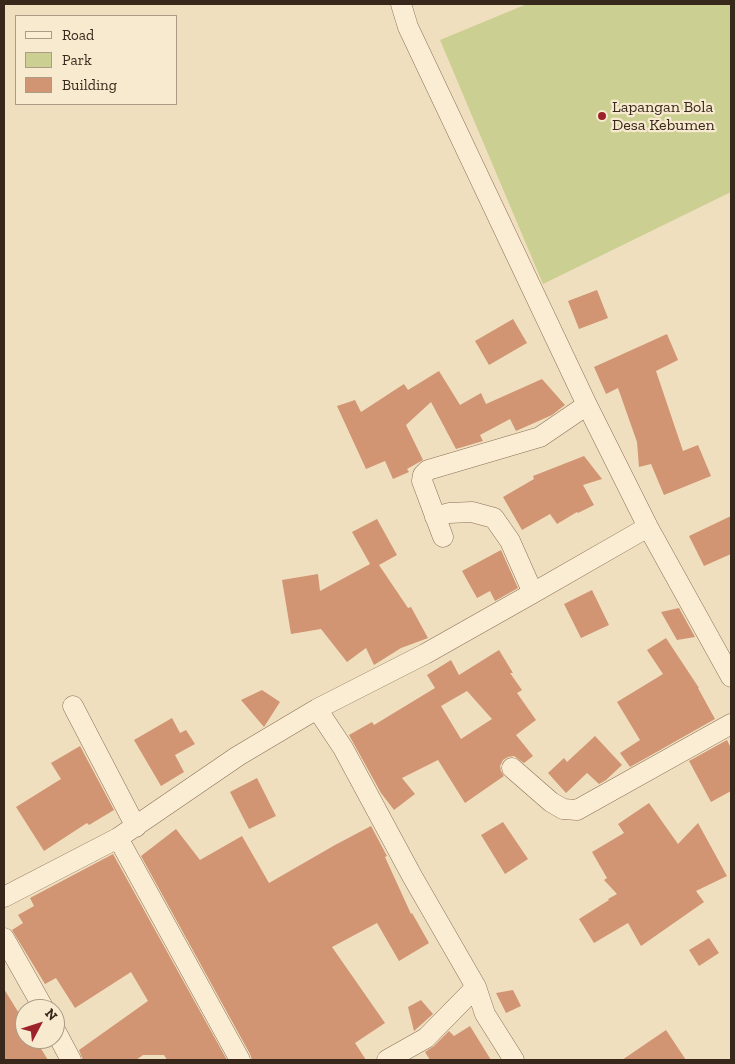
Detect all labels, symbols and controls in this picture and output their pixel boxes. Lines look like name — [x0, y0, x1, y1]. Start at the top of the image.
legend — [15, 15, 178, 105]
text: Road — [62, 26, 94, 44]
text: Park — [62, 51, 92, 69]
text: Building — [62, 76, 117, 94]
place label: Lapangan Bola Desa Kebumen — [612, 97, 715, 135]
marker: Lapangan Bola Desa Kebumen — [596, 110, 608, 122]
north arrow — [15, 999, 65, 1049]
text: N — [41, 1005, 61, 1024]

